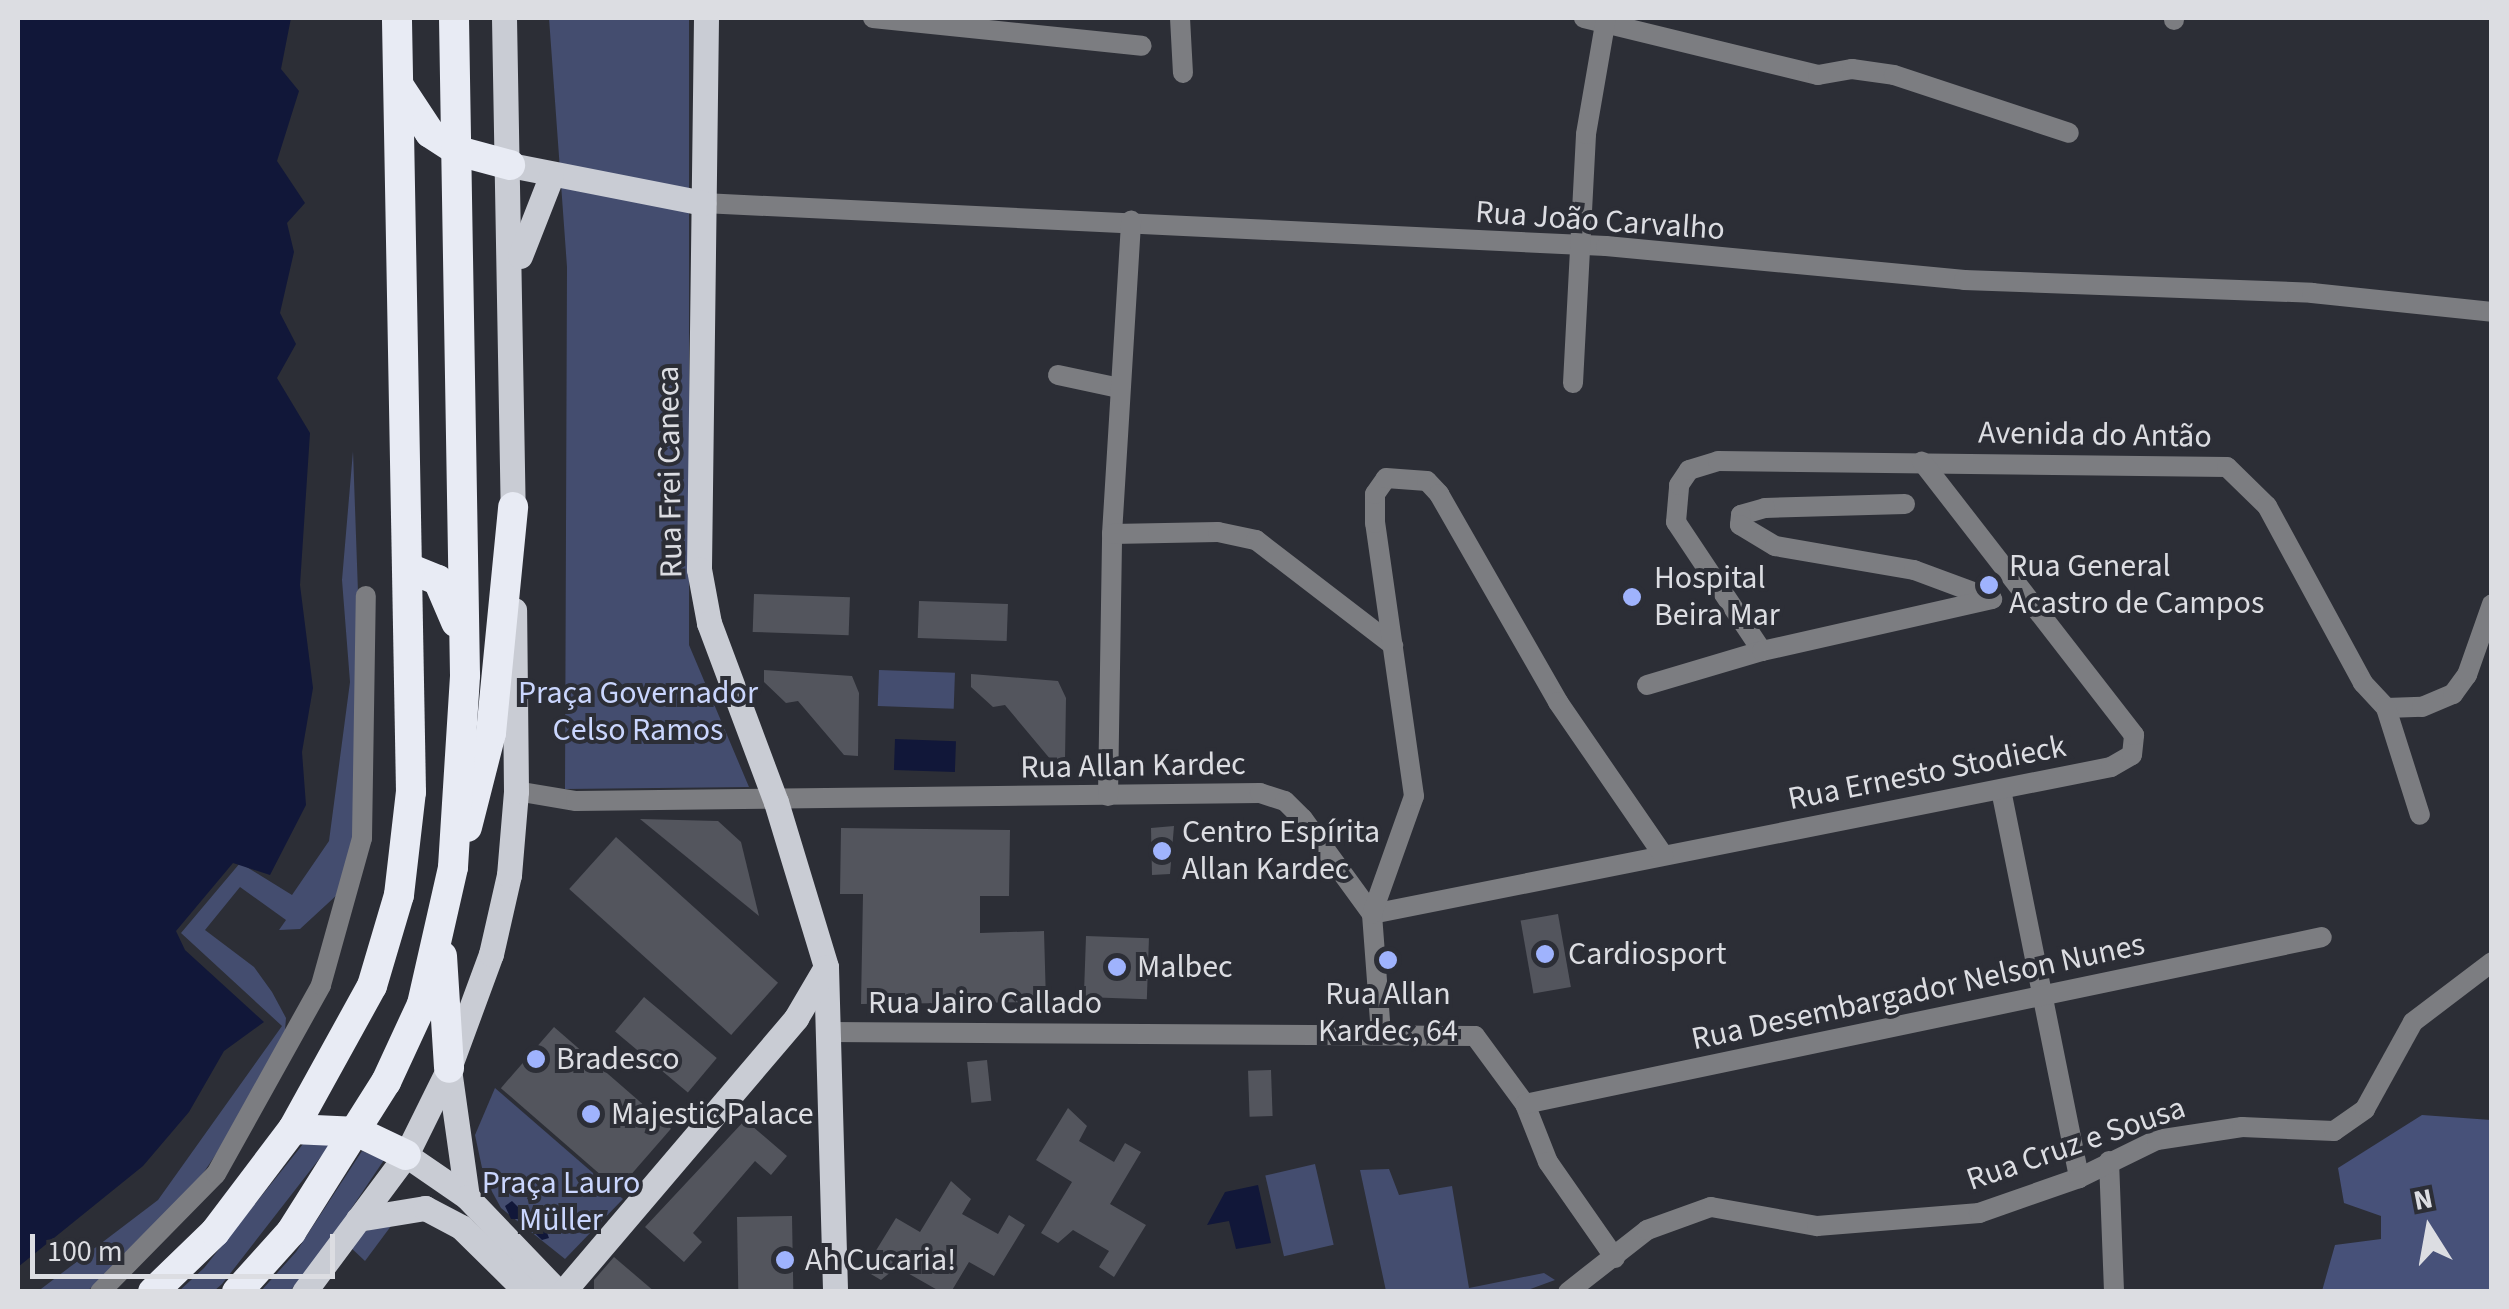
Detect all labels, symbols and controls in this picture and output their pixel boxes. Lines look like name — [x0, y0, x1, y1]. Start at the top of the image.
street label: Rua João Carvalho — [1474, 193, 1726, 249]
street label: Rua Frei Caneca — [649, 365, 691, 579]
street label: Avenida do Antão — [1978, 414, 2212, 456]
place label: Rua General Acastro de Campos — [2009, 548, 2264, 623]
place label: Hospital Beira Mar — [1654, 560, 1780, 635]
marker: Rua General Acastro de Campos — [1978, 574, 2000, 596]
marker: Hospital Beira Mar — [1619, 584, 1645, 610]
park label: Praça Governador Celso Ramos — [518, 675, 758, 750]
street label: Rua Ernesto Stodieck — [1785, 727, 2069, 819]
street label: Rua Allan Kardec — [1020, 745, 1246, 787]
place label: Centro Espírita Allan Kardec — [1182, 814, 1380, 889]
marker: Centro Espírita Allan Kardec — [1151, 840, 1173, 862]
street label: Rua Desembargador Nelson Nunes — [1688, 925, 2148, 1059]
place label: Cardiosport — [1568, 935, 1727, 973]
marker: Cardiosport — [1532, 941, 1558, 967]
place label: Malbec — [1137, 948, 1233, 986]
marker: Rua Allan Kardec, 64 — [1377, 949, 1399, 971]
marker: Malbec — [1106, 956, 1128, 978]
place label: Rua Allan Kardec, 64 — [1318, 976, 1458, 1051]
street label: Rua Jairo Callado — [868, 984, 1102, 1022]
place label: Bradesco — [556, 1040, 680, 1078]
marker: Bradesco — [525, 1048, 547, 1070]
street label: Rua Cruz e Sousa — [1962, 1089, 2190, 1199]
place label: Majestic Palace — [611, 1095, 814, 1133]
marker: Majestic Palace — [580, 1103, 602, 1125]
park label: Praça Lauro Müller — [482, 1165, 640, 1240]
text: N — [2410, 1178, 2436, 1221]
north arrow — [2379, 1179, 2479, 1279]
scale bar — [35, 1214, 340, 1276]
text: 100 m — [47, 1230, 123, 1273]
place label: Ah Cucaria! — [805, 1241, 956, 1279]
marker: Ah Cucaria! — [774, 1249, 796, 1271]

